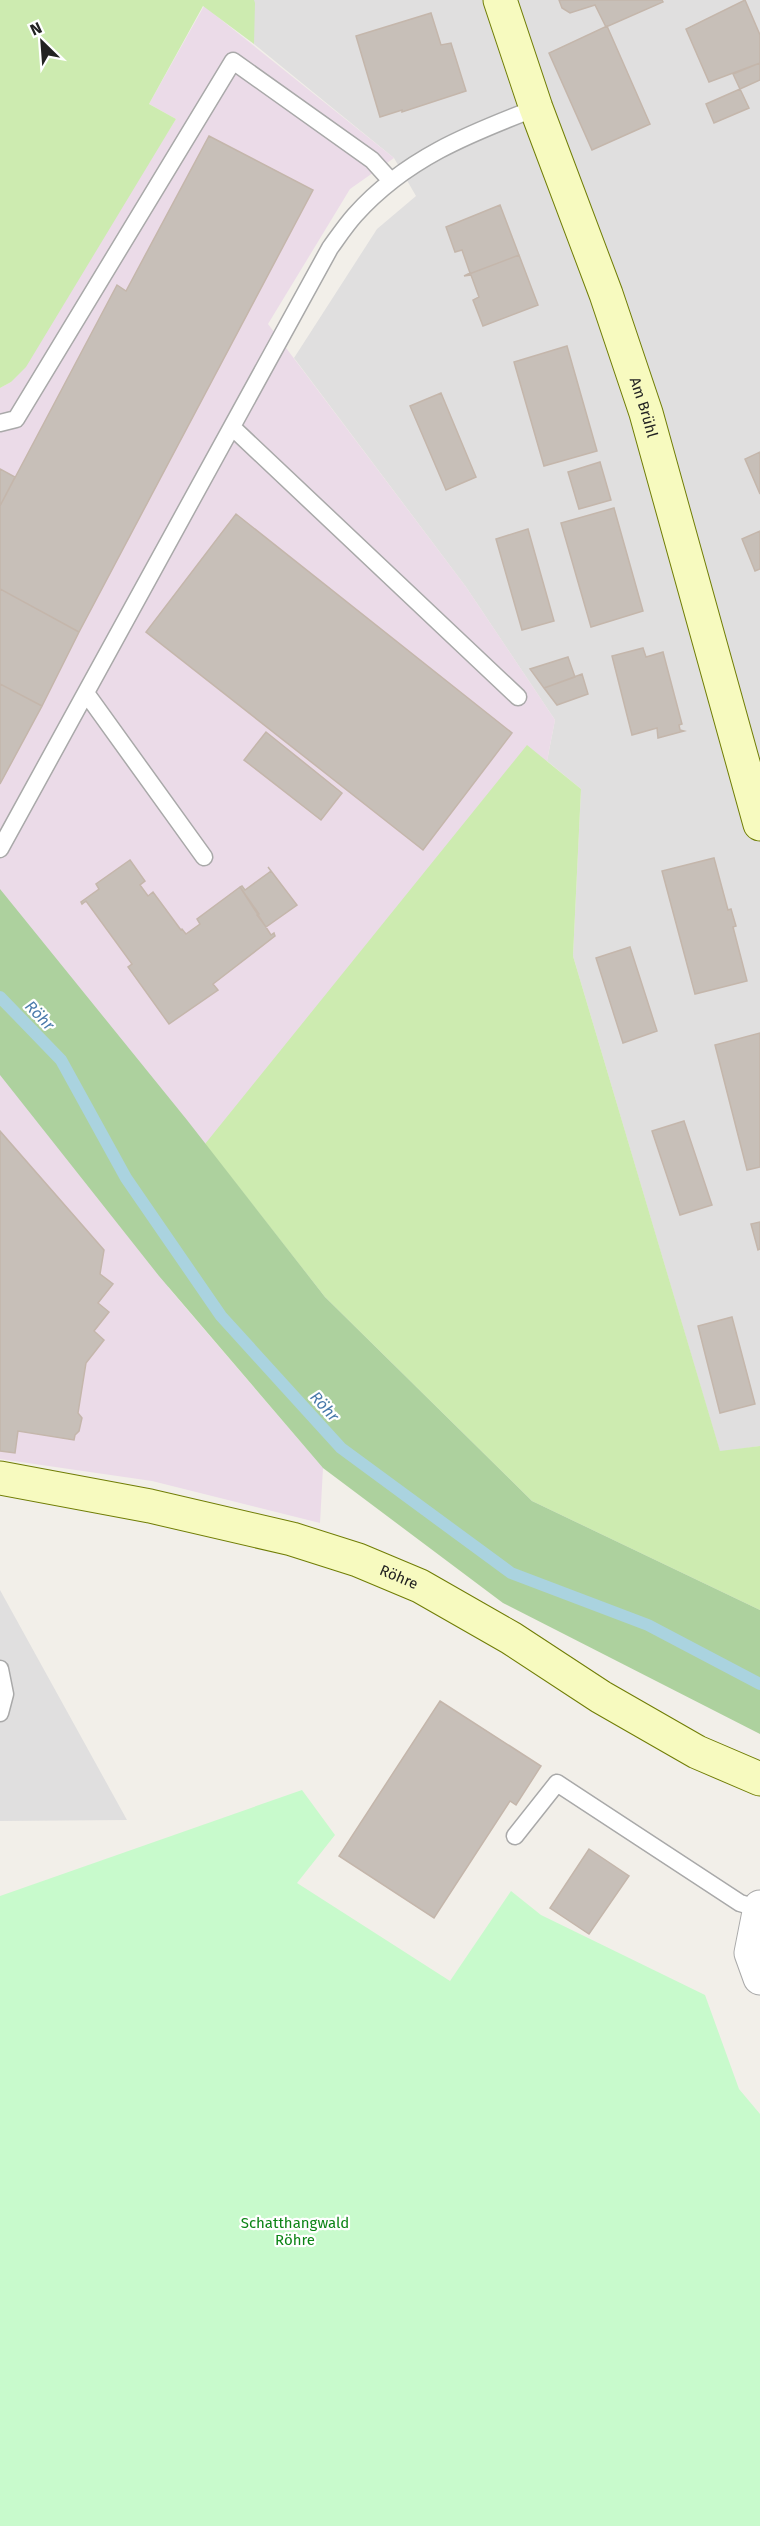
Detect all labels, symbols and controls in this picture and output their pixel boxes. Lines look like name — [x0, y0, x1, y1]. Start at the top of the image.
north arrow — [12, 12, 72, 72]
text: N — [27, 18, 45, 40]
street label: Am Brühl — [626, 375, 662, 440]
water label: Röhr — [21, 997, 59, 1035]
water label: Röhr — [306, 1387, 344, 1426]
street label: Röhre — [377, 1561, 421, 1593]
park label: Schatthangwald Röhre — [241, 2214, 349, 2249]

